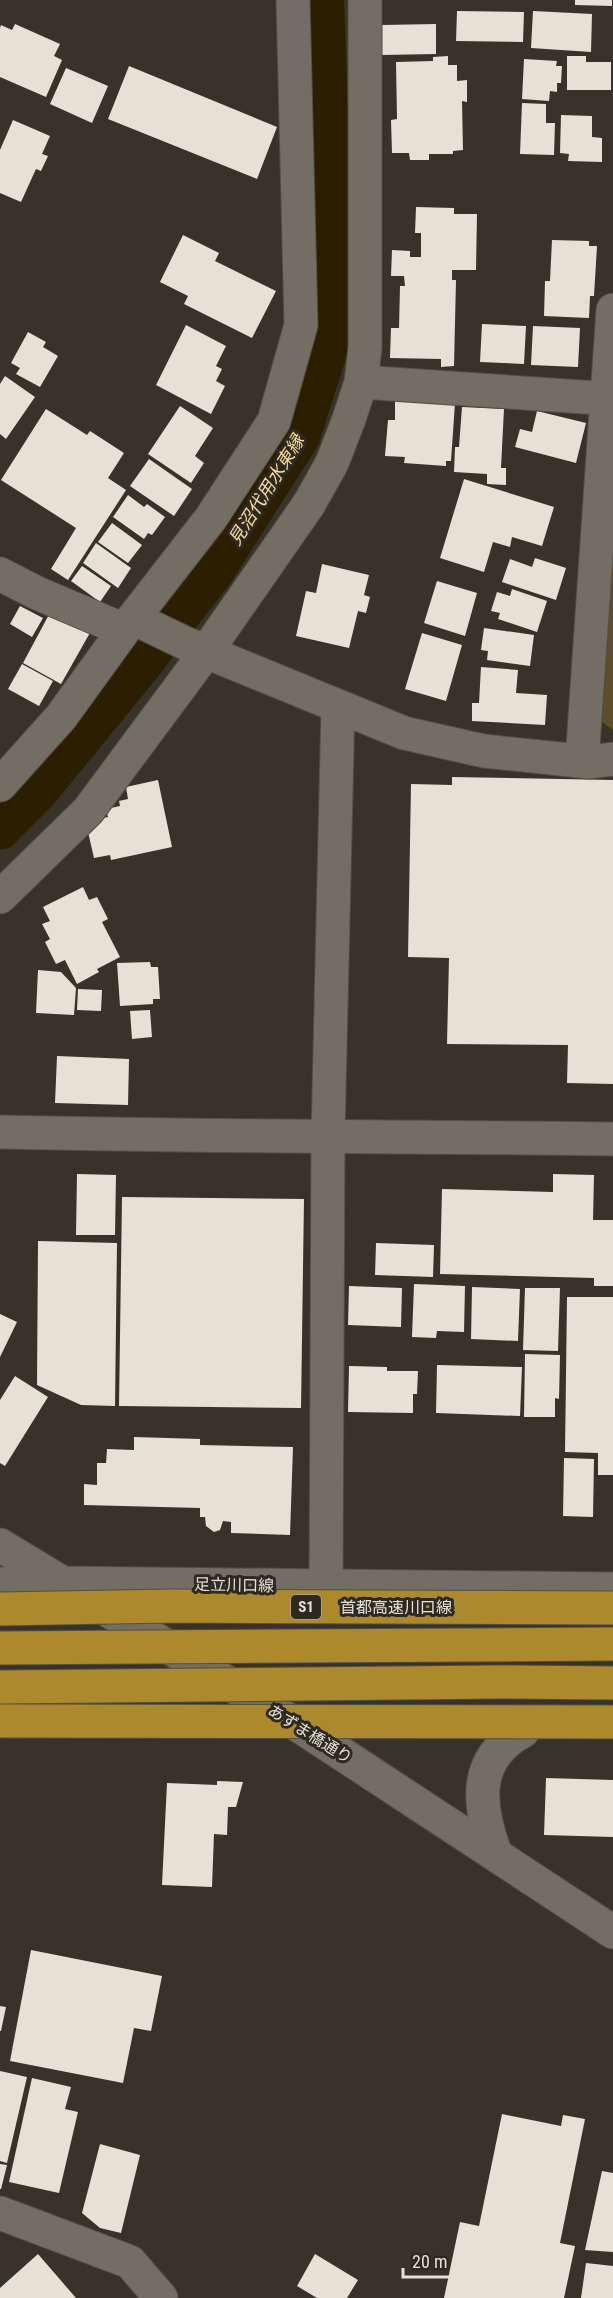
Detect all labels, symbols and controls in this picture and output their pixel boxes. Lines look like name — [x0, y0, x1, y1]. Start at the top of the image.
water label: 見沼代用水東縁 — [224, 429, 309, 549]
street label: 足立川口線 — [194, 1575, 274, 1595]
road number: S1 — [291, 1595, 321, 1619]
street label: 首都高速川口線 — [340, 1598, 452, 1617]
street label: あずま橋通り — [264, 1701, 356, 1767]
scale bar — [403, 2241, 510, 2279]
text: 20 m — [412, 2251, 447, 2272]

